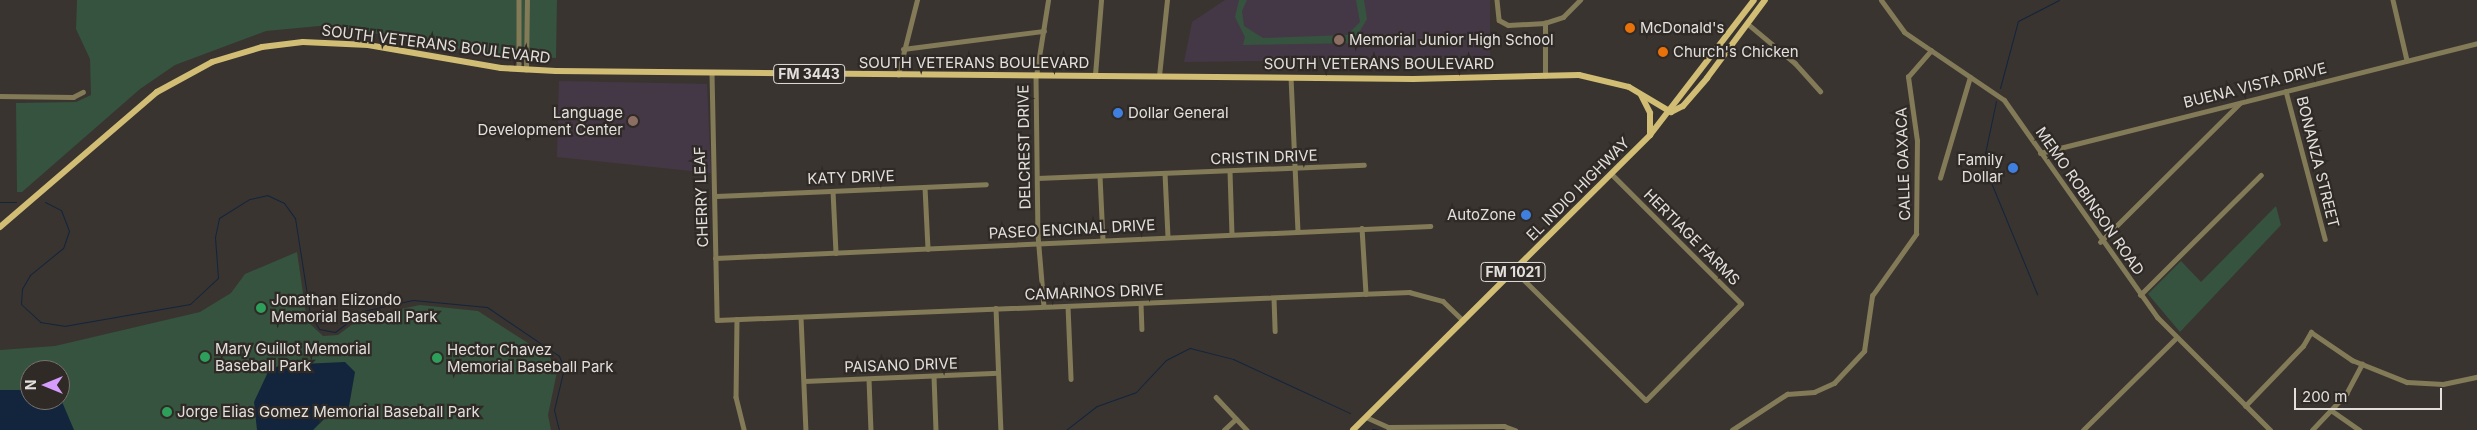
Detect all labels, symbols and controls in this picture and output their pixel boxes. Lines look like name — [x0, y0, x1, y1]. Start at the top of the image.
place label: McDonald's — [1640, 19, 1724, 37]
street label: SOUTH VETERANS BOULEVARD — [320, 21, 552, 67]
marker: McDonald's — [1624, 22, 1636, 34]
place label: Memorial Junior High School — [1349, 31, 1554, 49]
marker: Memorial Junior High School — [1333, 34, 1345, 46]
place label: Church's Chicken — [1673, 43, 1799, 61]
marker: Church's Chicken — [1657, 46, 1669, 58]
street label: SOUTH VETERANS BOULEVARD — [859, 54, 1089, 72]
street label: SOUTH VETERANS BOULEVARD — [1264, 55, 1494, 73]
street label: BUENA VISTA DRIVE — [2182, 59, 2328, 111]
road number: FM 3443 — [773, 62, 845, 86]
street label: DELCREST DRIVE — [1014, 84, 1034, 210]
street label: BONANZA STREET — [2293, 94, 2343, 230]
place label: Language Development Center — [477, 103, 623, 138]
place label: Dollar General — [1128, 104, 1229, 122]
marker: Dollar General — [1112, 107, 1124, 119]
street label: CALLE OAXACA — [1892, 107, 1914, 221]
marker: Language Development Center — [627, 115, 639, 127]
street label: MEMO ROBINSON ROAD — [2032, 124, 2148, 278]
street label: EL INDIO HIGHWAY — [1523, 134, 1633, 244]
street label: CHERRY LEAF — [690, 146, 712, 248]
street label: CRISTIN DRIVE — [1210, 146, 1318, 168]
place label: Family Dollar — [1957, 150, 2003, 185]
marker: Family Dollar — [2007, 162, 2019, 174]
street label: KATY DRIVE — [807, 166, 895, 188]
street label: HERTIAGE FARMS — [1640, 185, 1744, 289]
place label: AutoZone — [1447, 206, 1516, 224]
marker: AutoZone — [1520, 209, 1532, 221]
street label: PASEO ENCINAL DRIVE — [988, 216, 1156, 242]
road number: FM 1021 — [1480, 260, 1546, 284]
street label: CAMARINOS DRIVE — [1024, 281, 1164, 303]
place label: Jonathan Elizondo Memorial Baseball Park — [271, 290, 437, 325]
marker: Jonathan Elizondo Memorial Baseball Park — [255, 302, 267, 314]
place label: Mary Guillot Memorial Baseball Park — [215, 339, 371, 374]
place label: Hector Chavez Memorial Baseball Park — [447, 340, 613, 375]
marker: Mary Guillot Memorial Baseball Park — [199, 351, 211, 363]
marker: Hector Chavez Memorial Baseball Park — [431, 352, 443, 364]
street label: PAISANO DRIVE — [844, 354, 958, 376]
north arrow — [20, 360, 70, 410]
scale bar — [2297, 378, 2444, 410]
text: N — [22, 380, 39, 390]
text: 200 m — [2302, 387, 2347, 406]
place label: Jorge Elias Gomez Memorial Baseball Park — [177, 403, 480, 421]
marker: Jorge Elias Gomez Memorial Baseball Park — [161, 406, 173, 418]

